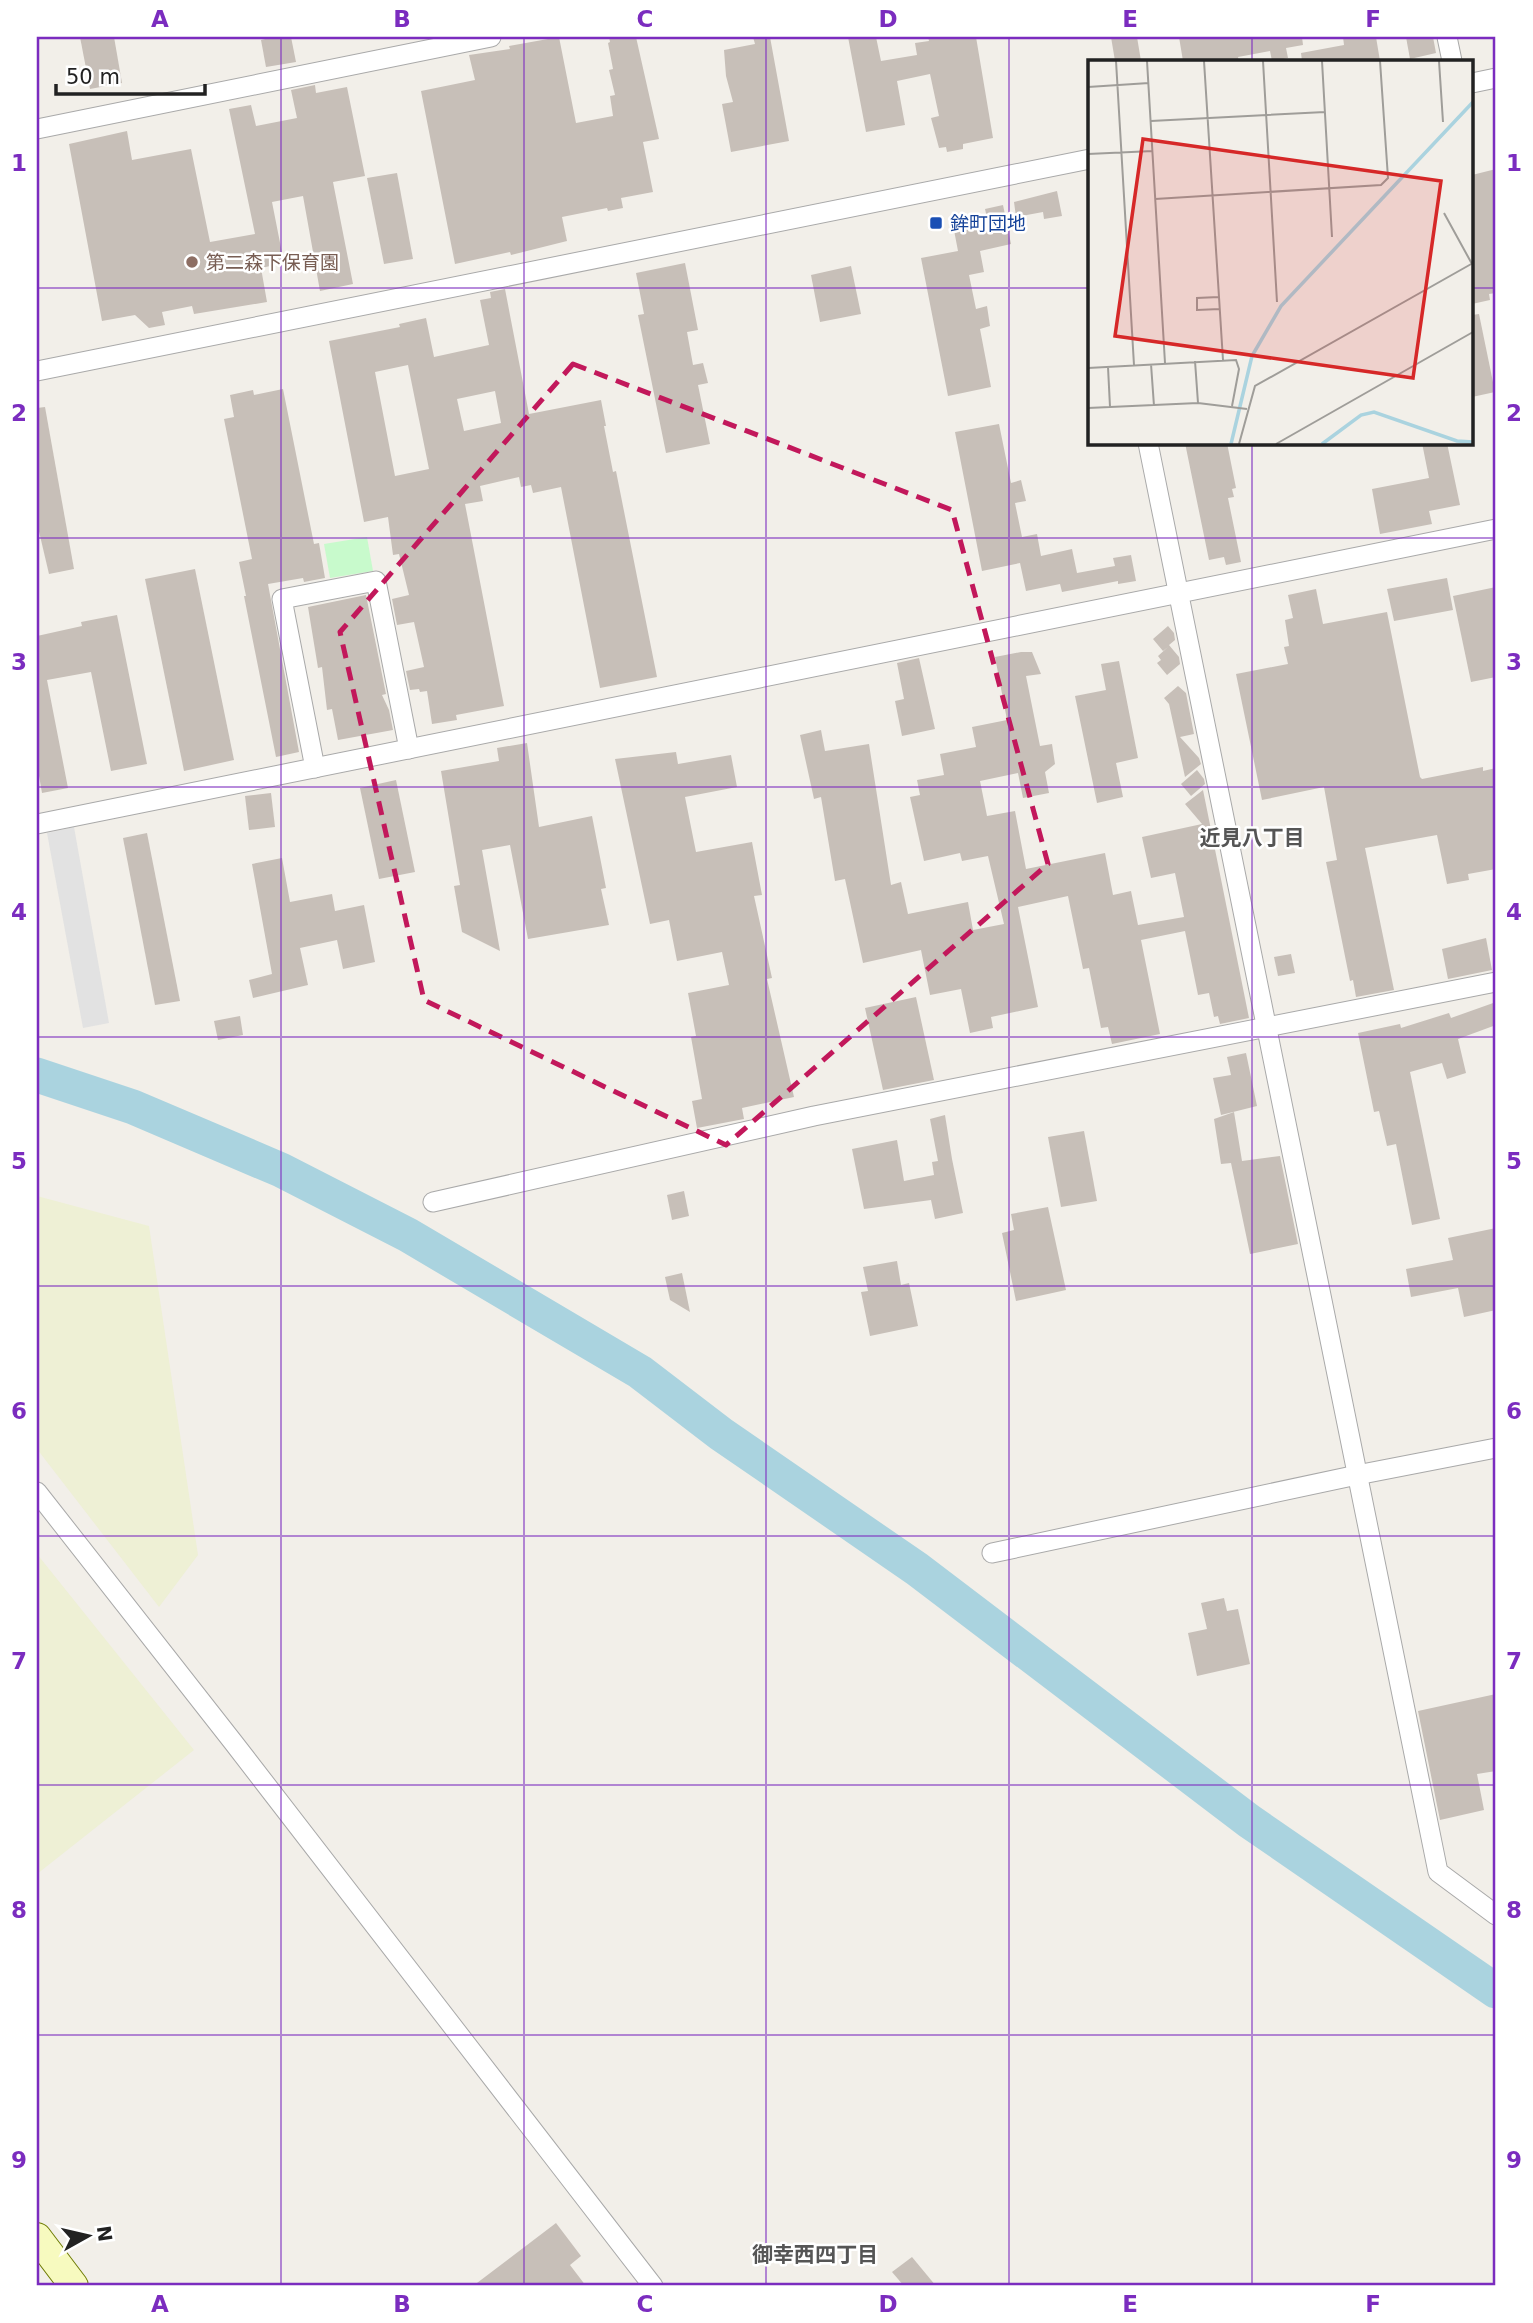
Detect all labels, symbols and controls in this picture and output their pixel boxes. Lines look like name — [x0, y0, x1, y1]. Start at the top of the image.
text: A — [151, 6, 169, 32]
text: B — [393, 6, 411, 32]
text: C — [637, 6, 653, 32]
text: D — [878, 6, 898, 32]
text: E — [1122, 6, 1138, 32]
text: F — [1365, 6, 1381, 32]
scale bar — [56, 52, 205, 96]
inset map — [1088, 60, 1474, 444]
text: 50 m — [66, 65, 120, 89]
text: 1 — [11, 150, 27, 176]
text: 1 — [1506, 150, 1522, 176]
place label: 鉾町団地 — [950, 212, 1026, 234]
marker: 鉾町団地 — [928, 215, 944, 231]
place label: 第二森下保育園 — [206, 251, 339, 273]
marker: 第二森下保育園 — [184, 254, 200, 270]
text: 2 — [11, 400, 27, 426]
text: 2 — [1506, 400, 1522, 426]
text: 3 — [11, 649, 27, 675]
text: 3 — [1506, 649, 1522, 675]
district label: 近見八丁目 — [1200, 826, 1305, 850]
text: 4 — [11, 899, 27, 925]
text: 4 — [1506, 899, 1522, 925]
text: 5 — [11, 1148, 27, 1174]
text: 5 — [1506, 1148, 1522, 1174]
text: 6 — [11, 1398, 27, 1424]
text: 6 — [1506, 1398, 1522, 1424]
text: 7 — [11, 1648, 27, 1674]
text: 7 — [1506, 1648, 1522, 1674]
text: 8 — [11, 1897, 27, 1923]
text: 8 — [1506, 1897, 1522, 1923]
text: 9 — [11, 2147, 27, 2173]
text: 9 — [1506, 2147, 1522, 2173]
north arrow — [52, 2200, 122, 2270]
text: N — [93, 2224, 117, 2243]
district label: 御幸西四丁目 — [752, 2243, 878, 2267]
text: A — [151, 2291, 169, 2317]
text: B — [393, 2291, 411, 2317]
text: C — [637, 2291, 653, 2317]
text: D — [878, 2291, 898, 2317]
text: E — [1122, 2291, 1138, 2317]
text: F — [1365, 2291, 1381, 2317]

